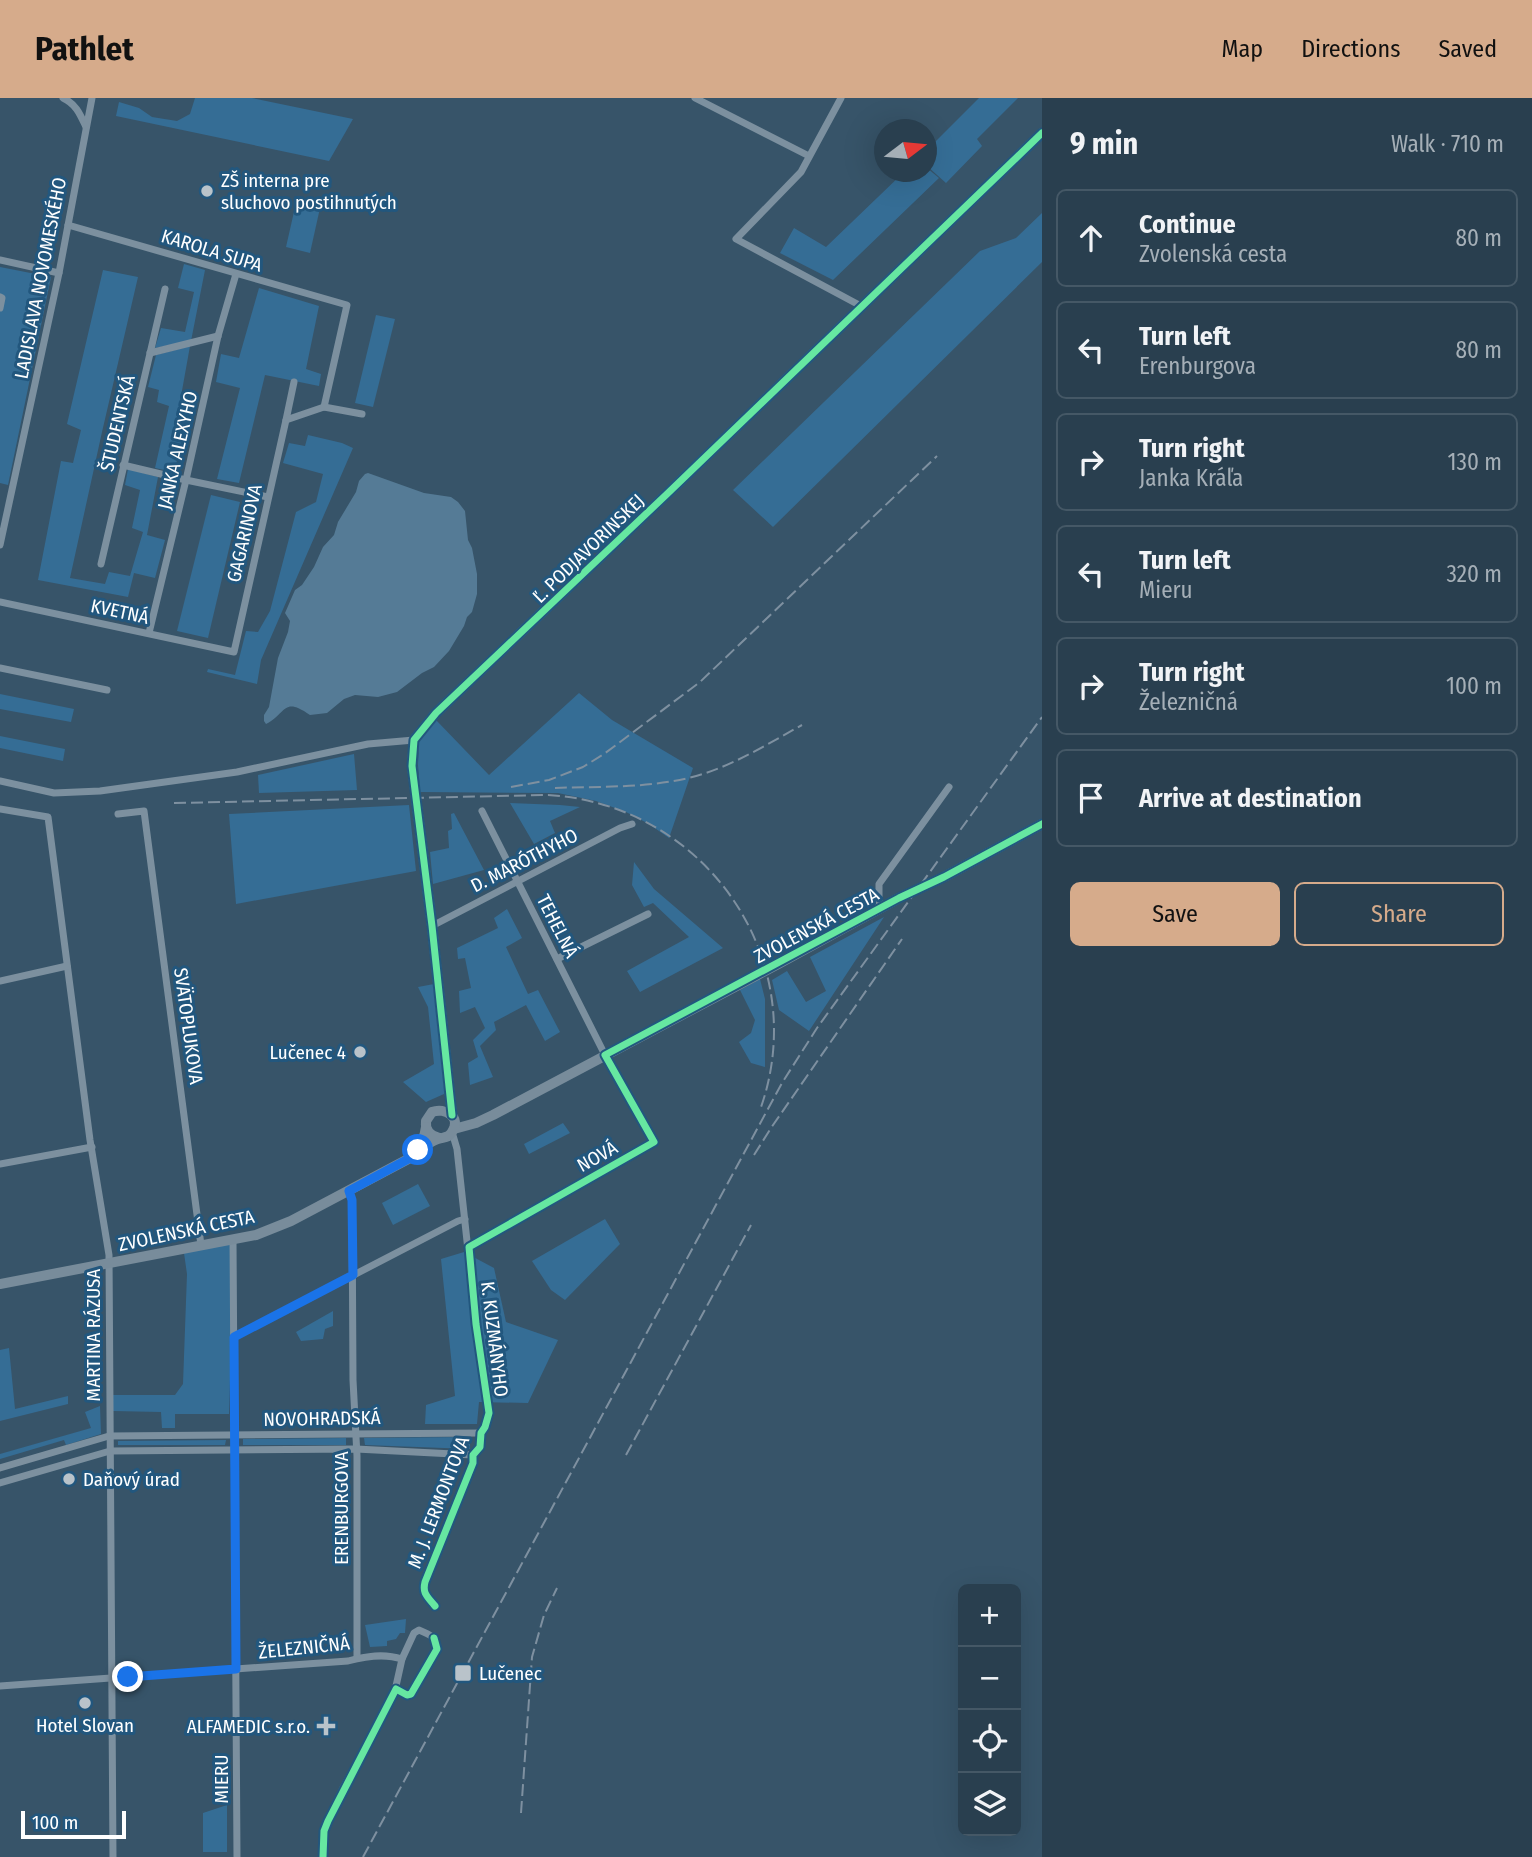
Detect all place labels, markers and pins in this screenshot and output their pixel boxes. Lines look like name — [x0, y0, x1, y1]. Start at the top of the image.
place label: ZŠ interna pre sluchovo postihnutých — [221, 169, 397, 214]
marker: ZŠ interna pre sluchovo postihnutých — [199, 183, 215, 199]
place label: Lučenec 4 — [270, 1041, 346, 1064]
marker: Lučenec 4 — [352, 1044, 368, 1060]
place label: Daňový úrad — [83, 1468, 180, 1491]
marker: Daňový úrad — [61, 1471, 77, 1487]
place label: Lučenec — [479, 1662, 542, 1685]
marker: Lučenec — [453, 1663, 473, 1683]
marker: Hotel Slovan — [77, 1695, 93, 1711]
place label: Hotel Slovan — [36, 1714, 134, 1737]
place label: ALFAMEDIC s.r.o. — [187, 1715, 310, 1738]
marker: ALFAMEDIC s.r.o. — [316, 1716, 336, 1736]

